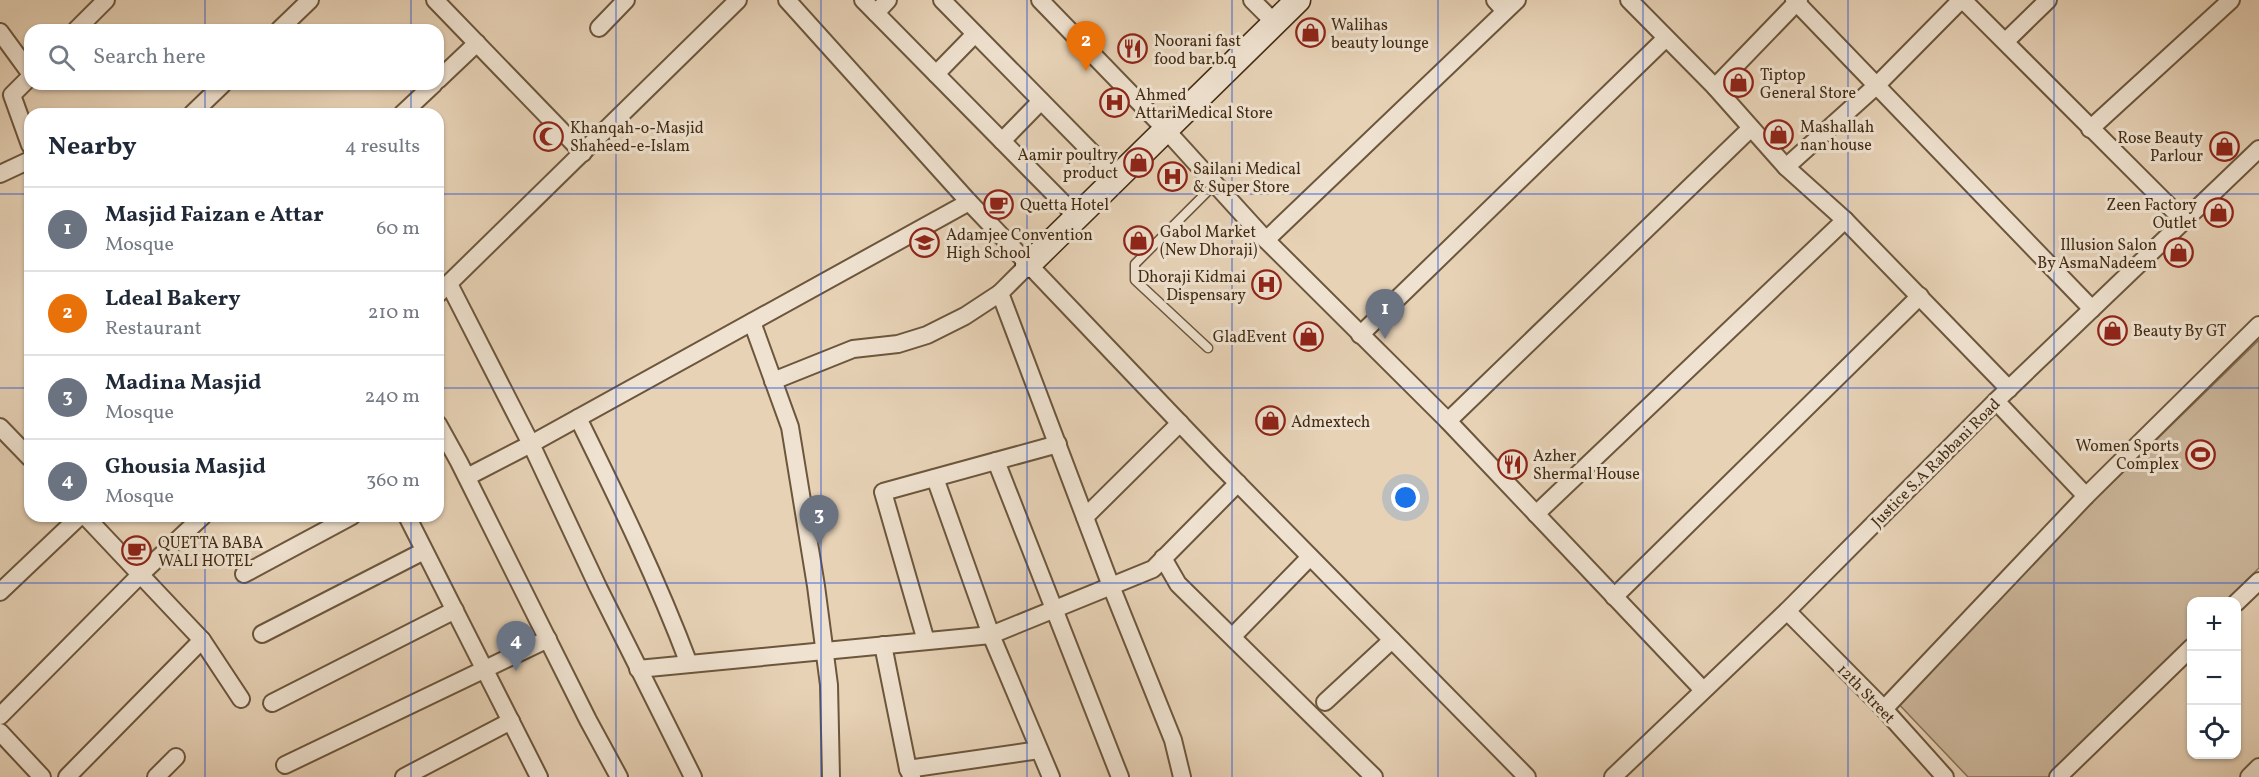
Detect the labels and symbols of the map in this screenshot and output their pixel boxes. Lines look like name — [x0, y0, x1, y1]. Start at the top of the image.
place label: Walihas beauty lounge — [1331, 15, 1429, 55]
shop icon: Walihas beauty lounge — [1294, 17, 1326, 49]
pin: 2 — [1066, 22, 1106, 71]
place label: Noorani fast food bar.b.q — [1154, 31, 1241, 71]
restaurant icon: Noorani fast food bar.b.q — [1117, 33, 1149, 65]
place label: Tiptop General Store — [1760, 65, 1856, 105]
shop icon: Tiptop General Store — [1723, 67, 1755, 99]
place label: Ahmed AttariMedical Store — [1135, 85, 1273, 125]
hospital icon: Ahmed AttariMedical Store — [1098, 87, 1130, 119]
place label: Mashallah nan house — [1800, 117, 1874, 157]
place label: Khanqah-o-Masjid Shaheed-e-Islam — [570, 118, 704, 158]
shop icon: Mashallah nan house — [1763, 119, 1795, 151]
mosque icon: Khanqah-o-Masjid Shaheed-e-Islam — [533, 120, 565, 152]
place label: Rose Beauty Parlour — [2117, 128, 2203, 168]
shop icon: Rose Beauty Parlour — [2208, 130, 2240, 162]
place label: Aamir poultry product — [1017, 145, 1118, 185]
shop icon: Aamir poultry product — [1123, 147, 1155, 179]
place label: Sailani Medical & Super Store — [1193, 159, 1301, 199]
hospital icon: Sailani Medical & Super Store — [1156, 161, 1188, 193]
cafe icon: Quetta Hotel — [983, 188, 1015, 220]
place label: Quetta Hotel — [1020, 195, 1109, 217]
place label: Zeen Factory Outlet — [2106, 195, 2197, 235]
shop icon: Zeen Factory Outlet — [2202, 197, 2234, 229]
place label: Gabol Market (New Dhoraji) — [1160, 222, 1258, 262]
shop icon: Gabol Market (New Dhoraji) — [1123, 224, 1155, 256]
place label: Adamjee Convention High School — [946, 225, 1093, 265]
school or university icon: Adamjee Convention High School — [909, 227, 941, 259]
place label: Illusion Salon By AsmaNadeem — [2037, 235, 2157, 275]
shop icon: Illusion Salon By AsmaNadeem — [2162, 237, 2194, 269]
place label: Dhoraji Kidmai Dispensary — [1137, 267, 1246, 307]
hospital icon: Dhoraji Kidmai Dispensary — [1251, 269, 1283, 301]
pin: 1 — [1366, 290, 1404, 339]
shop icon: Beauty By GT — [2096, 314, 2128, 346]
shop icon: GladEvent — [1292, 320, 1324, 352]
place label: Beauty By GT — [2133, 321, 2226, 343]
place label: GladEvent — [1213, 327, 1287, 349]
street label: Justice S.A Rabbani Road — [1867, 394, 2006, 533]
shop icon: Admextech — [1254, 405, 1286, 437]
place label: Admextech — [1291, 412, 1370, 434]
place label: Women Sports Complex — [2076, 436, 2179, 476]
sports icon: Women Sports Complex — [2184, 438, 2216, 470]
place label: Azher Shermal House — [1533, 446, 1640, 486]
restaurant icon: Azher Shermal House — [1496, 448, 1528, 480]
your location — [1391, 483, 1420, 512]
pin: 3 — [800, 496, 838, 545]
place label: QUETTA BABA WALI HOTEL — [158, 533, 263, 573]
cafe icon: QUETTA BABA WALI HOTEL — [121, 535, 153, 567]
pin: 4 — [496, 622, 536, 671]
street label: 12th Street — [1832, 660, 1900, 729]

